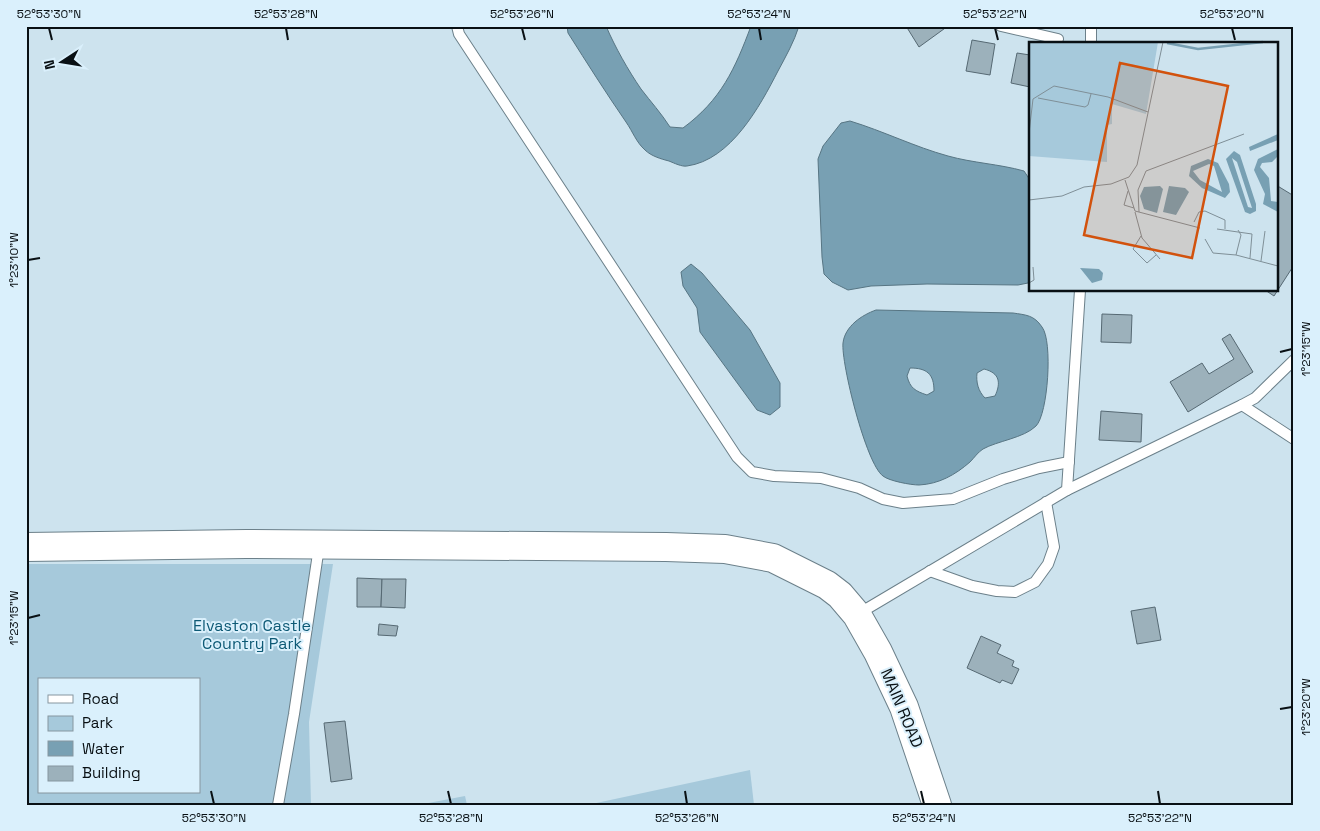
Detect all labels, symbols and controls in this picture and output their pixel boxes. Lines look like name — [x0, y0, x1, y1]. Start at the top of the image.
text: 52°53'30"N — [17, 6, 81, 22]
text: 52°53'28"N — [254, 6, 318, 22]
text: 52°53'26"N — [490, 6, 554, 22]
text: 52°53'24"N — [727, 6, 791, 22]
text: 52°53'22"N — [963, 6, 1027, 22]
text: 52°53'20"N — [1200, 6, 1264, 22]
north arrow — [38, 38, 88, 88]
inset map — [1029, 42, 1278, 291]
text: N — [40, 58, 59, 71]
text: 1°23'10"W — [6, 232, 22, 288]
text: 1°23'15"W — [1298, 321, 1314, 376]
text: 1°23'15"W — [6, 590, 22, 645]
park label: Elvaston Castle Country Park — [193, 615, 311, 654]
street label: MAIN ROAD — [876, 665, 928, 751]
legend — [38, 678, 200, 794]
text: 1°23'20"W — [1298, 678, 1314, 736]
text: Road — [82, 689, 119, 708]
text: Park — [82, 713, 113, 732]
text: Water — [82, 739, 125, 758]
text: Building — [82, 763, 141, 782]
text: 52°53'30"N — [182, 810, 246, 826]
text: 52°53'28"N — [419, 810, 483, 826]
text: 52°53'26"N — [655, 810, 719, 826]
text: 52°53'24"N — [892, 810, 956, 826]
text: 52°53'22"N — [1128, 810, 1192, 826]

